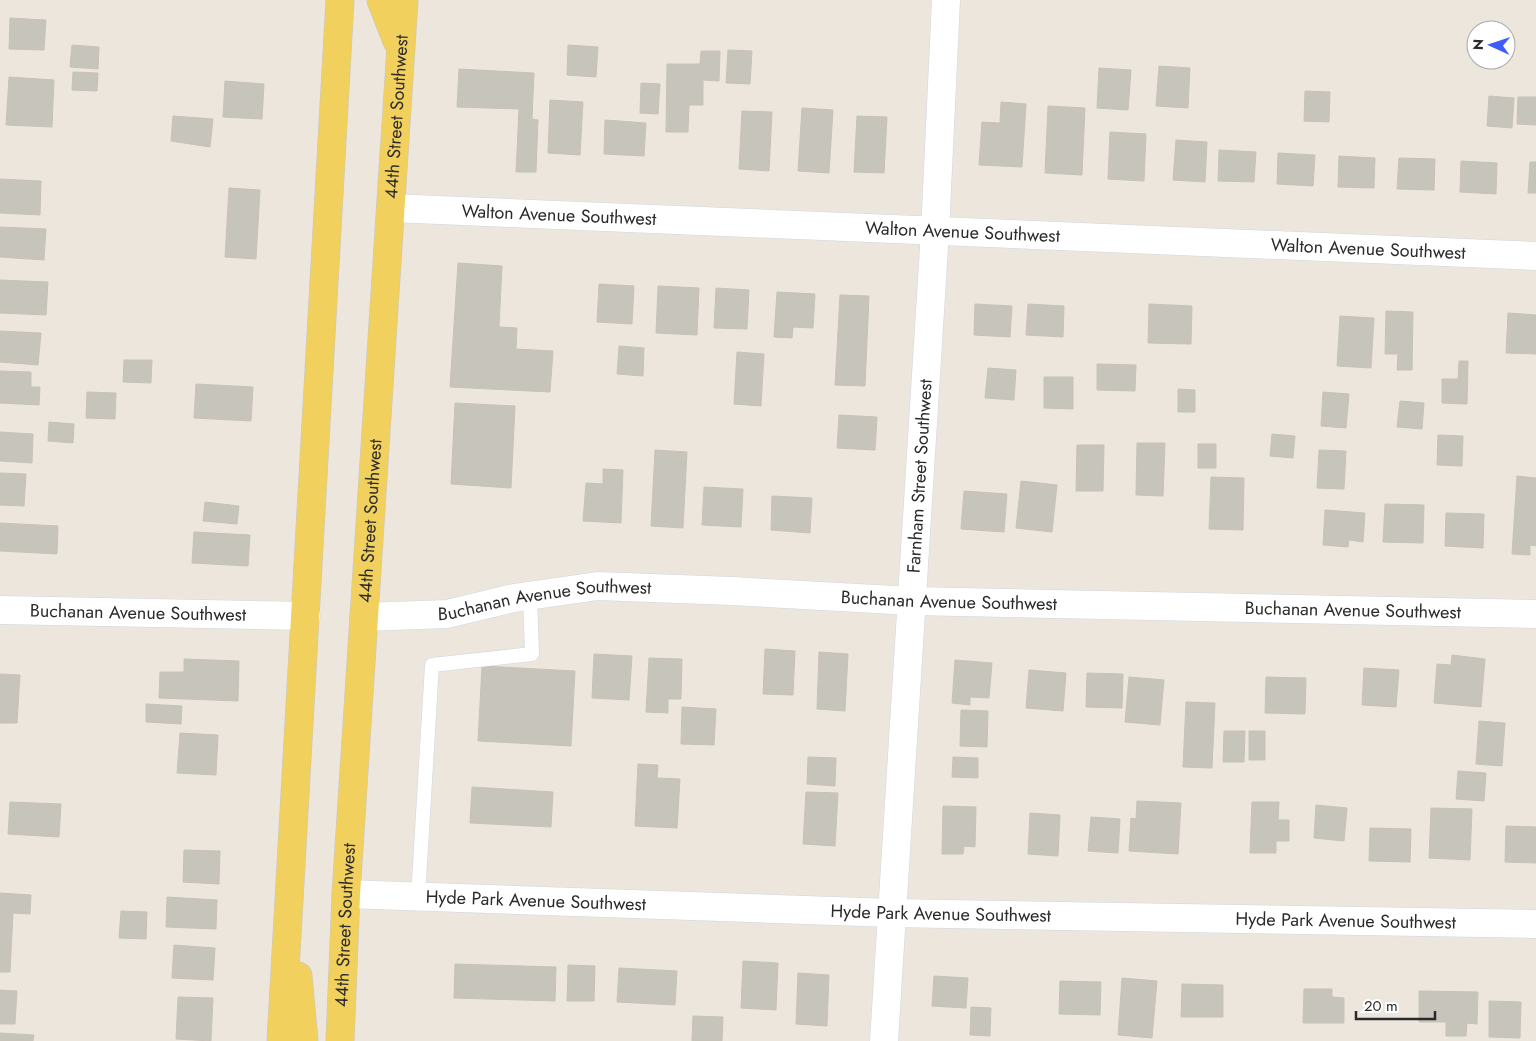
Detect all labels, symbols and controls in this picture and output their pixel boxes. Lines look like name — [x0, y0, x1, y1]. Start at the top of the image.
north arrow — [1466, 20, 1516, 70]
street label: 44th Street Southwest — [378, 33, 415, 200]
text: N — [1468, 38, 1488, 50]
street label: Walton Avenue Southwest — [461, 198, 658, 232]
street label: Walton Avenue Southwest — [864, 215, 1061, 249]
street label: Walton Avenue Southwest — [1270, 232, 1467, 266]
street label: Farnham Street Southwest — [901, 378, 939, 574]
street label: 44th Street Southwest — [352, 437, 389, 604]
street label: Buchanan Avenue Southwest — [437, 573, 653, 627]
street label: Buchanan Avenue Southwest — [840, 584, 1058, 617]
street label: Buchanan Avenue Southwest — [1244, 595, 1462, 625]
street label: Buchanan Avenue Southwest — [30, 598, 247, 628]
street label: 44th Street Southwest — [328, 842, 362, 1008]
street label: Hyde Park Avenue Southwest — [425, 884, 647, 917]
street label: Hyde Park Avenue Southwest — [830, 898, 1052, 929]
street label: Hyde Park Avenue Southwest — [1235, 906, 1457, 936]
scale bar — [1356, 988, 1435, 1020]
text: 20 m — [1364, 995, 1398, 1017]

